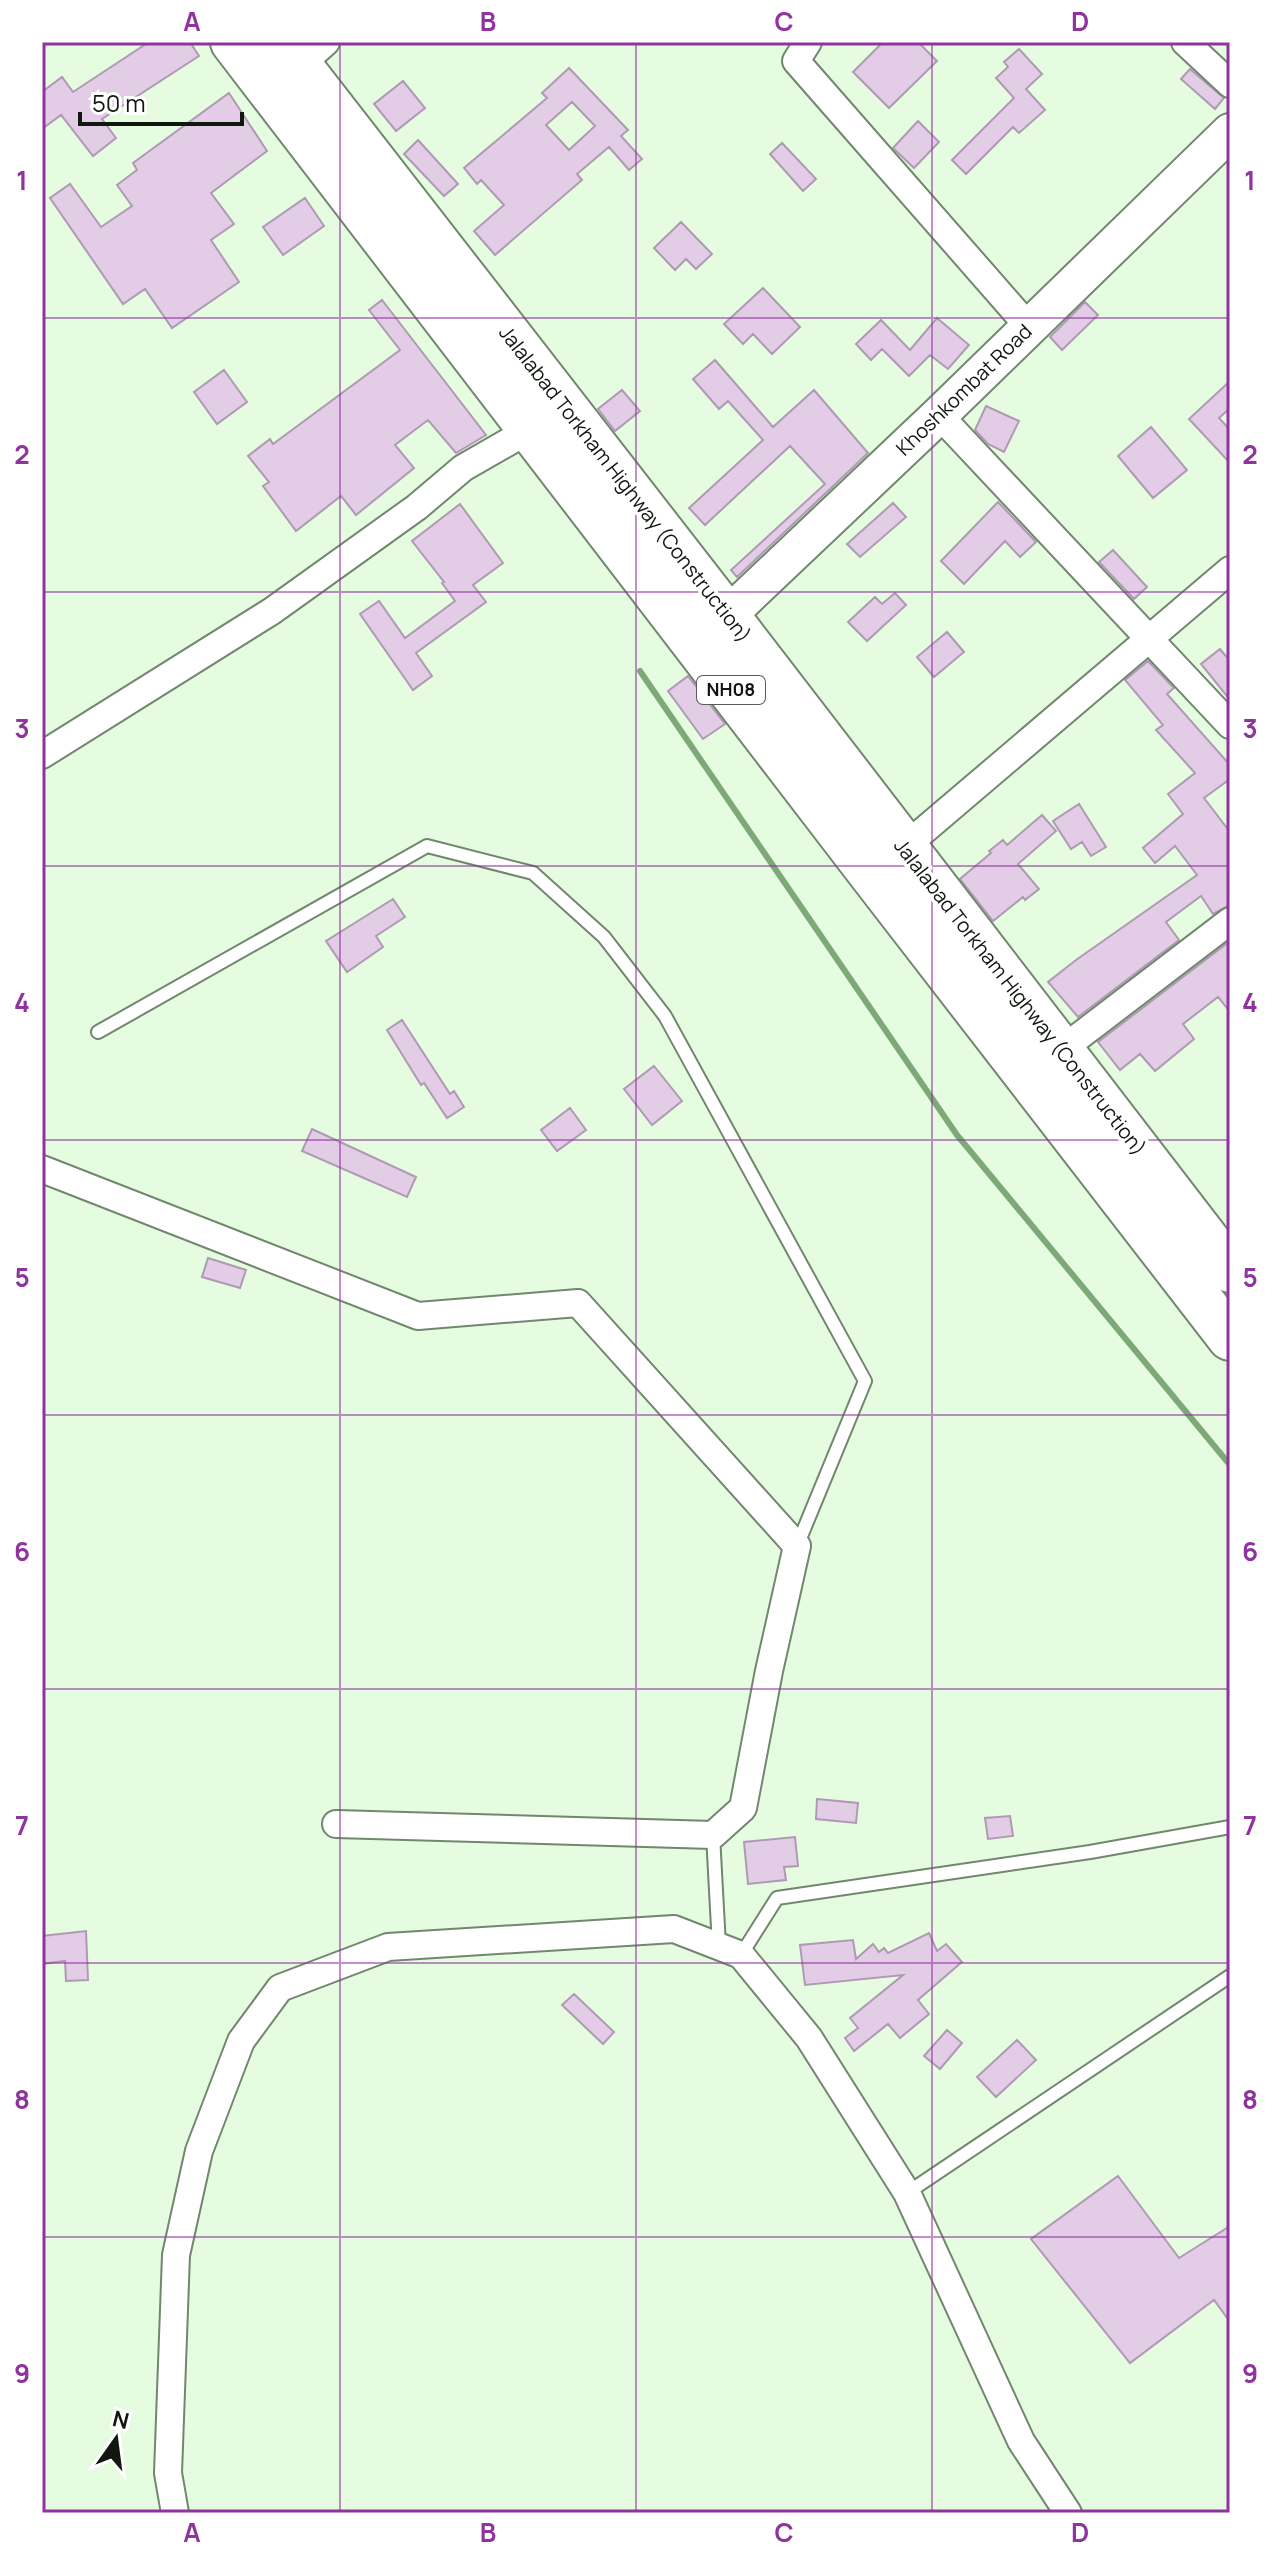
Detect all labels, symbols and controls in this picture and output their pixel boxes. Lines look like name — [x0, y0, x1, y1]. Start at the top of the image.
text: A — [183, 3, 201, 39]
text: B — [480, 3, 496, 39]
text: C — [774, 3, 794, 39]
text: D — [1071, 3, 1089, 39]
scale bar — [80, 76, 242, 126]
text: 50 m — [92, 86, 146, 119]
text: 1 — [16, 162, 28, 198]
text: 1 — [1244, 162, 1256, 198]
street label: Khoshkombat Road — [890, 318, 1037, 461]
street label: Jalalabad Torkham Highway (Construction) — [493, 320, 758, 648]
text: 2 — [14, 436, 30, 472]
text: 2 — [1242, 436, 1258, 472]
road number: NH08 — [697, 676, 765, 704]
text: 3 — [14, 710, 30, 746]
text: 3 — [1242, 710, 1258, 746]
street label: Jalalabad Torkham Highway (Construction) — [888, 833, 1153, 1161]
text: 4 — [14, 984, 30, 1020]
text: 4 — [1242, 984, 1258, 1020]
text: 5 — [14, 1259, 30, 1295]
text: 5 — [1242, 1259, 1258, 1295]
text: 6 — [14, 1533, 30, 1569]
text: 6 — [1242, 1533, 1258, 1569]
text: 7 — [15, 1807, 29, 1843]
text: 7 — [1243, 1807, 1257, 1843]
text: 8 — [14, 2081, 30, 2117]
text: 8 — [1242, 2081, 1258, 2117]
text: 9 — [14, 2355, 30, 2391]
text: 9 — [1242, 2355, 1258, 2391]
north arrow — [76, 2399, 156, 2479]
text: N — [110, 2403, 132, 2436]
text: A — [183, 2514, 201, 2550]
text: B — [480, 2514, 496, 2550]
text: C — [774, 2514, 794, 2550]
text: D — [1071, 2514, 1089, 2550]

